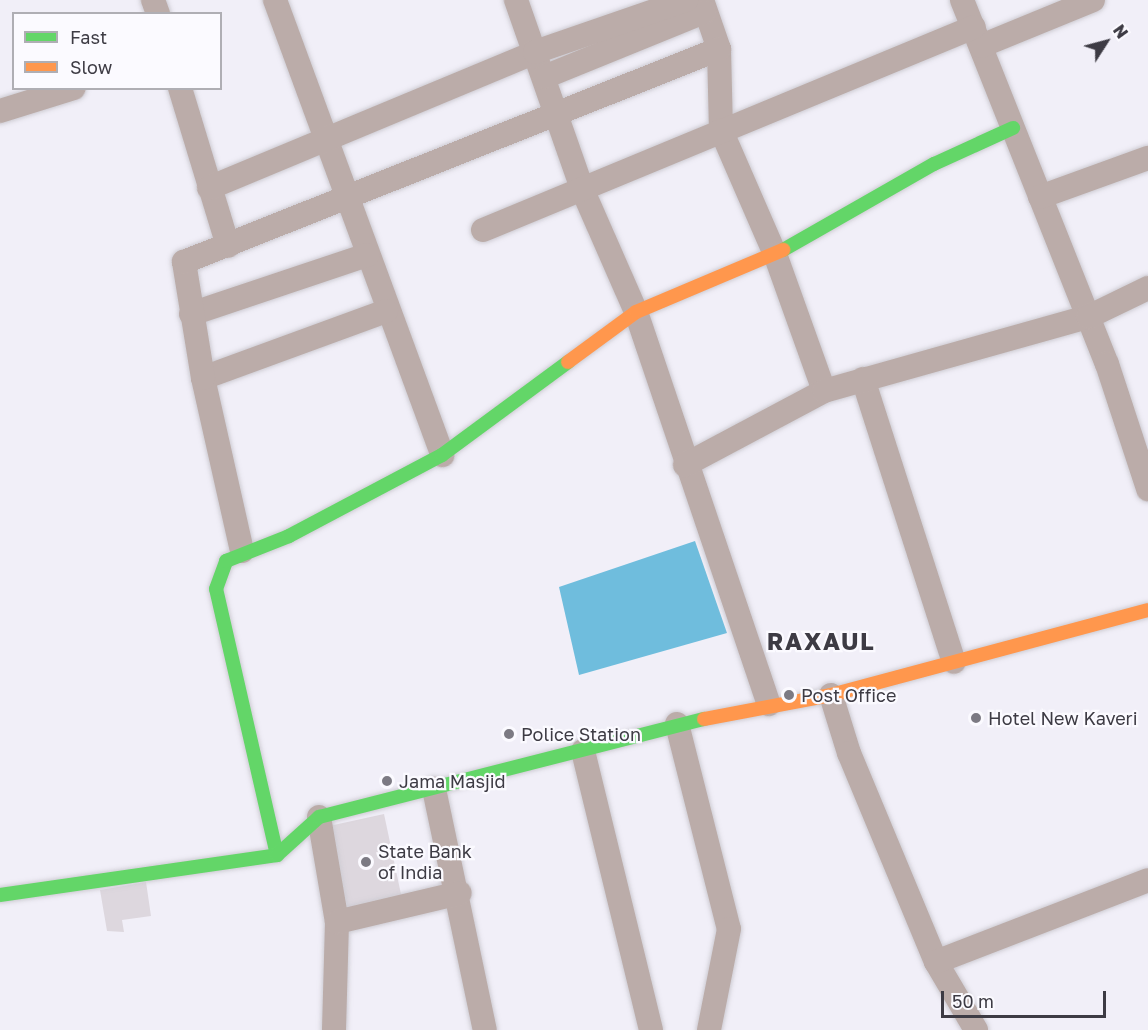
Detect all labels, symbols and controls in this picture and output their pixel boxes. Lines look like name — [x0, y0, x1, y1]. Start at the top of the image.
legend — [12, 12, 222, 90]
north arrow — [1076, 12, 1136, 72]
text: N — [1109, 21, 1132, 42]
text: Fast — [70, 26, 107, 48]
text: Slow — [70, 56, 112, 78]
district label: RAXAUL — [767, 627, 875, 655]
place label: Post Office — [801, 684, 896, 706]
marker: Post Office — [782, 688, 796, 702]
place label: Hotel New Kaveri — [988, 707, 1137, 729]
marker: Hotel New Kaveri — [969, 711, 983, 725]
place label: Police Station — [521, 723, 641, 745]
marker: Police Station — [502, 727, 516, 741]
place label: Jama Masjid — [399, 770, 506, 792]
marker: Jama Masjid — [380, 774, 394, 788]
place label: State Bank of India — [378, 841, 472, 884]
marker: State Bank of India — [359, 855, 373, 869]
scale bar — [944, 979, 1109, 1017]
text: 50 m — [952, 990, 994, 1012]

